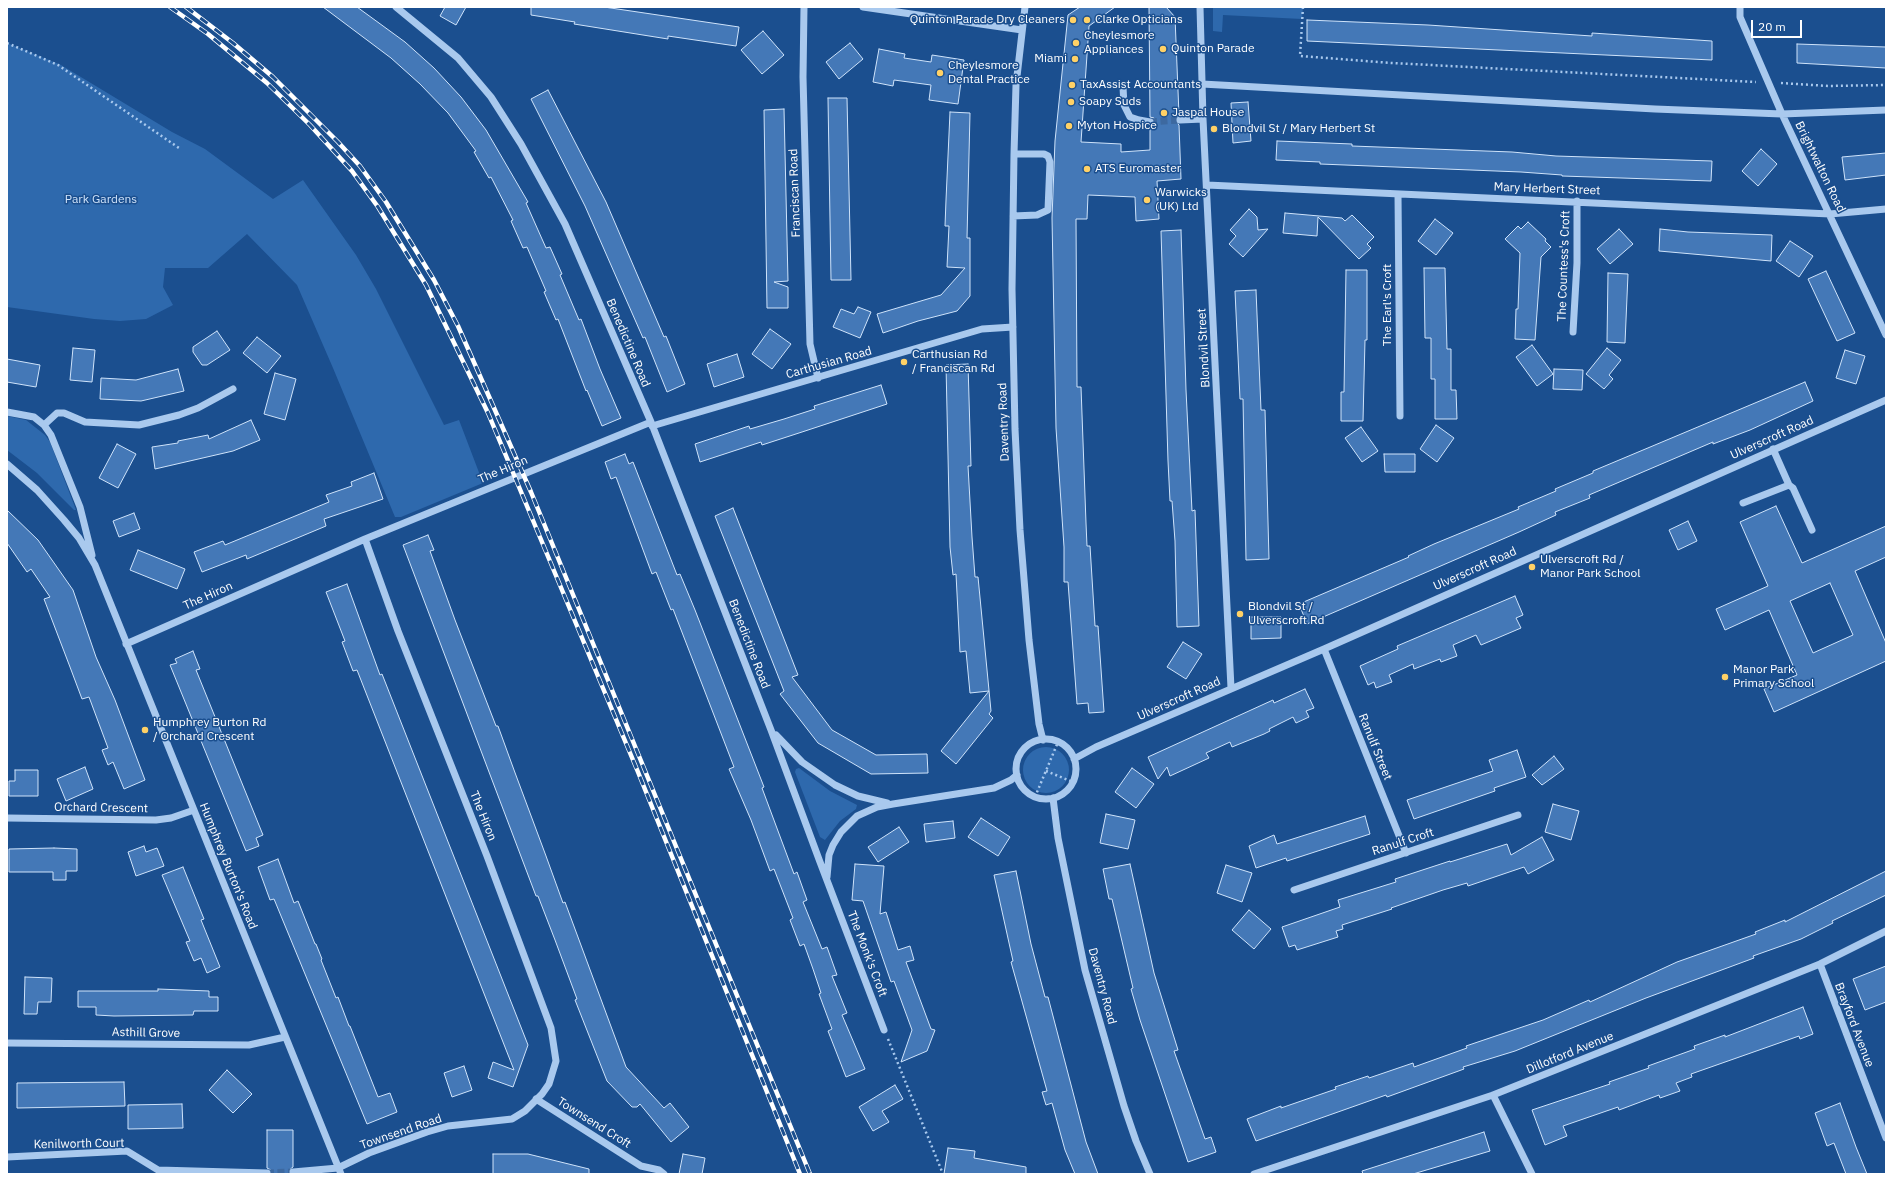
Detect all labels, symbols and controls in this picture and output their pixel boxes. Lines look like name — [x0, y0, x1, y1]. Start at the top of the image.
scale bar — [1753, 12, 1804, 38]
place label: Quinton Parade Dry Cleaners — [910, 13, 1065, 27]
place label: Clarke Opticians — [1095, 13, 1183, 27]
marker: Quinton Parade Dry Cleaners — [1068, 15, 1078, 25]
marker: Clarke Opticians — [1082, 15, 1092, 25]
text: 20 m — [1758, 19, 1786, 34]
place label: Cheylesmore Appliances — [1084, 29, 1155, 57]
marker: Cheylesmore Appliances — [1071, 38, 1081, 48]
place label: Quinton Parade — [1171, 42, 1255, 56]
marker: Quinton Parade — [1158, 44, 1168, 54]
place label: Miami — [1034, 52, 1067, 66]
marker: Miami — [1070, 54, 1080, 64]
place label: Cheylesmore Dental Practice — [948, 59, 1030, 87]
marker: Cheylesmore Dental Practice — [935, 68, 945, 78]
place label: TaxAssist Accountants — [1080, 78, 1201, 92]
marker: TaxAssist Accountants — [1067, 80, 1077, 90]
place label: Soapy Suds — [1079, 95, 1141, 109]
marker: Soapy Suds — [1066, 97, 1076, 107]
place label: Jaspal House — [1172, 106, 1244, 120]
marker: Jaspal House — [1159, 108, 1169, 118]
place label: Myton Hospice — [1077, 119, 1157, 133]
street label: Brightwalton Road — [1792, 119, 1848, 215]
marker: Myton Hospice — [1064, 121, 1074, 131]
place label: Blondvil St / Mary Herbert St — [1222, 122, 1375, 136]
marker: Blondvil St / Mary Herbert St — [1209, 124, 1219, 134]
street label: Franciscan Road — [786, 148, 804, 238]
place label: ATS Euromaster — [1095, 162, 1181, 176]
marker: ATS Euromaster — [1082, 164, 1092, 174]
street label: Mary Herbert Street — [1493, 180, 1601, 198]
place label: Warwicks (UK) Ltd — [1155, 186, 1207, 214]
park label: Park Gardens — [65, 193, 137, 207]
marker: Warwicks (UK) Ltd — [1142, 195, 1152, 205]
street label: The Countess's Croft — [1555, 210, 1573, 322]
street label: The Earl's Croft — [1381, 264, 1395, 346]
street label: Benedictine Road — [603, 297, 653, 389]
street label: Blondvil Street — [1195, 308, 1213, 388]
street label: Carthusian Road — [784, 344, 874, 382]
place label: Carthusian Rd / Franciscan Rd — [912, 348, 995, 376]
marker: Carthusian Rd / Franciscan Rd — [899, 357, 909, 367]
street label: Daventry Road — [995, 382, 1013, 462]
street label: Ulverscroft Road — [1728, 413, 1816, 463]
street label: The Hiron — [476, 453, 530, 487]
street label: Ulverscroft Road — [1431, 544, 1519, 594]
place label: Ulverscroft Rd / Manor Park School — [1540, 553, 1641, 581]
marker: Ulverscroft Rd / Manor Park School — [1527, 562, 1537, 572]
street label: The Hiron — [181, 579, 235, 613]
street label: Benedictine Road — [725, 597, 773, 691]
place label: Blondvil St / Ulverscroft Rd — [1248, 600, 1324, 628]
marker: Blondvil St / Ulverscroft Rd — [1235, 609, 1245, 619]
place label: Manor Park Primary School — [1733, 663, 1814, 691]
marker: Manor Park Primary School — [1720, 672, 1730, 682]
street label: Ulverscroft Road — [1135, 674, 1223, 724]
street label: Ranulf Street — [1355, 712, 1395, 782]
place label: Humphrey Burton Rd / Orchard Crescent — [153, 716, 266, 744]
marker: Humphrey Burton Rd / Orchard Crescent — [140, 725, 150, 735]
street label: The Hiron — [466, 789, 500, 843]
street label: Orchard Crescent — [54, 800, 148, 816]
street label: Humphrey Burton's Road — [196, 801, 260, 931]
street label: Ranulf Croft — [1370, 825, 1436, 859]
street label: The Monk's Croft — [844, 909, 890, 999]
street label: Daventry Road — [1085, 946, 1119, 1026]
street label: Brayford Avenue — [1831, 981, 1877, 1069]
street label: Asthill Grove — [112, 1025, 180, 1041]
street label: Dillotford Avenue — [1524, 1029, 1616, 1077]
street label: Townsend Croft — [554, 1095, 634, 1151]
street label: Townsend Road — [358, 1111, 444, 1153]
street label: Kenilworth Court — [34, 1136, 124, 1152]

